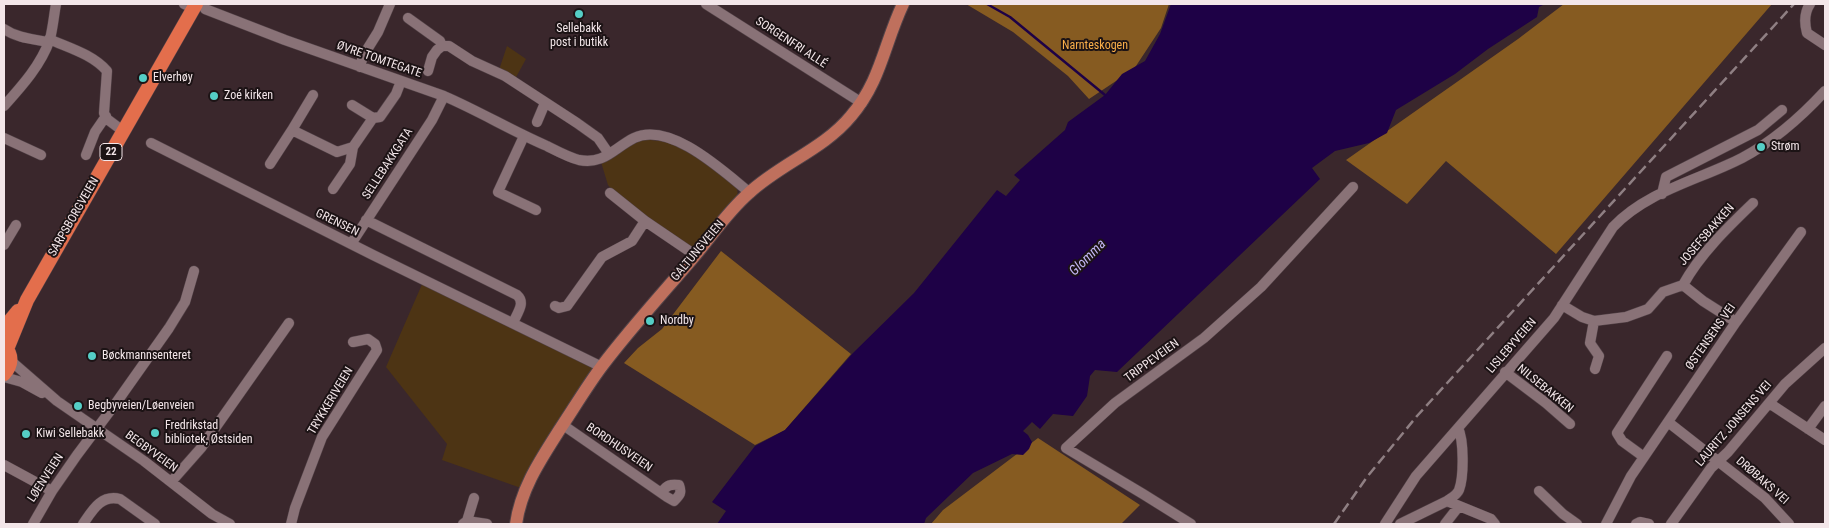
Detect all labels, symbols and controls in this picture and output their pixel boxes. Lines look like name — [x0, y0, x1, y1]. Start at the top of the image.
marker: Sellebakk post i butikk — [573, 8, 585, 20]
street label: SORGENFRI ALLÉ — [752, 14, 830, 72]
place label: Sellebakk post i butikk — [550, 22, 608, 50]
street label: ØVRE TOMTEGATE — [335, 39, 423, 81]
park label: Narnteskogen — [1062, 39, 1128, 53]
place label: Elverhøy — [153, 71, 193, 85]
marker: Elverhøy — [137, 72, 149, 84]
place label: Zoé kirken — [224, 89, 273, 103]
marker: Zoé kirken — [208, 90, 220, 102]
street label: SELLEBAKKGATA — [360, 126, 416, 202]
place label: Strøm — [1771, 140, 1799, 154]
marker: Strøm — [1755, 141, 1767, 153]
road number: 22 — [100, 144, 122, 160]
street label: SARPSBORGVEIEN — [46, 175, 102, 259]
street label: JOSEFSBAKKEN — [1676, 201, 1738, 269]
street label: GRENSEN — [313, 206, 361, 240]
street label: GALTUNGVEIEN — [668, 218, 728, 284]
water label: Glomma — [1066, 236, 1110, 280]
street label: ØSTENSENS VEI — [1683, 301, 1739, 373]
place label: Nordby — [660, 314, 694, 328]
marker: Nordby — [644, 315, 656, 327]
street label: LISLEBYVEIEN — [1484, 315, 1540, 377]
street label: TRIPPEVEIEN — [1122, 336, 1182, 386]
place label: Bøckmannsenteret — [102, 349, 191, 363]
marker: Bøckmannsenteret — [86, 350, 98, 362]
street label: NILSEBAKKEN — [1514, 362, 1576, 416]
street label: TRYKKERIVEIEN — [305, 365, 357, 437]
street label: LAURITZ JONSENS VEI — [1693, 378, 1775, 470]
place label: Begbyveien/Løenveien — [88, 399, 194, 413]
marker: Begbyveien/Løenveien — [72, 400, 84, 412]
place label: Fredrikstad bibliotek, Østsiden — [165, 419, 253, 447]
street label: BORDHUSVEIEN — [583, 421, 655, 475]
place label: Kiwi Sellebakk — [36, 427, 104, 441]
marker: Fredrikstad bibliotek, Østsiden — [149, 427, 161, 439]
marker: Kiwi Sellebakk — [20, 428, 32, 440]
street label: BEGBYVEIEN — [122, 428, 180, 476]
street label: LØENVEIEN — [25, 451, 67, 505]
street label: DRØBAKS VEI — [1733, 454, 1791, 508]

